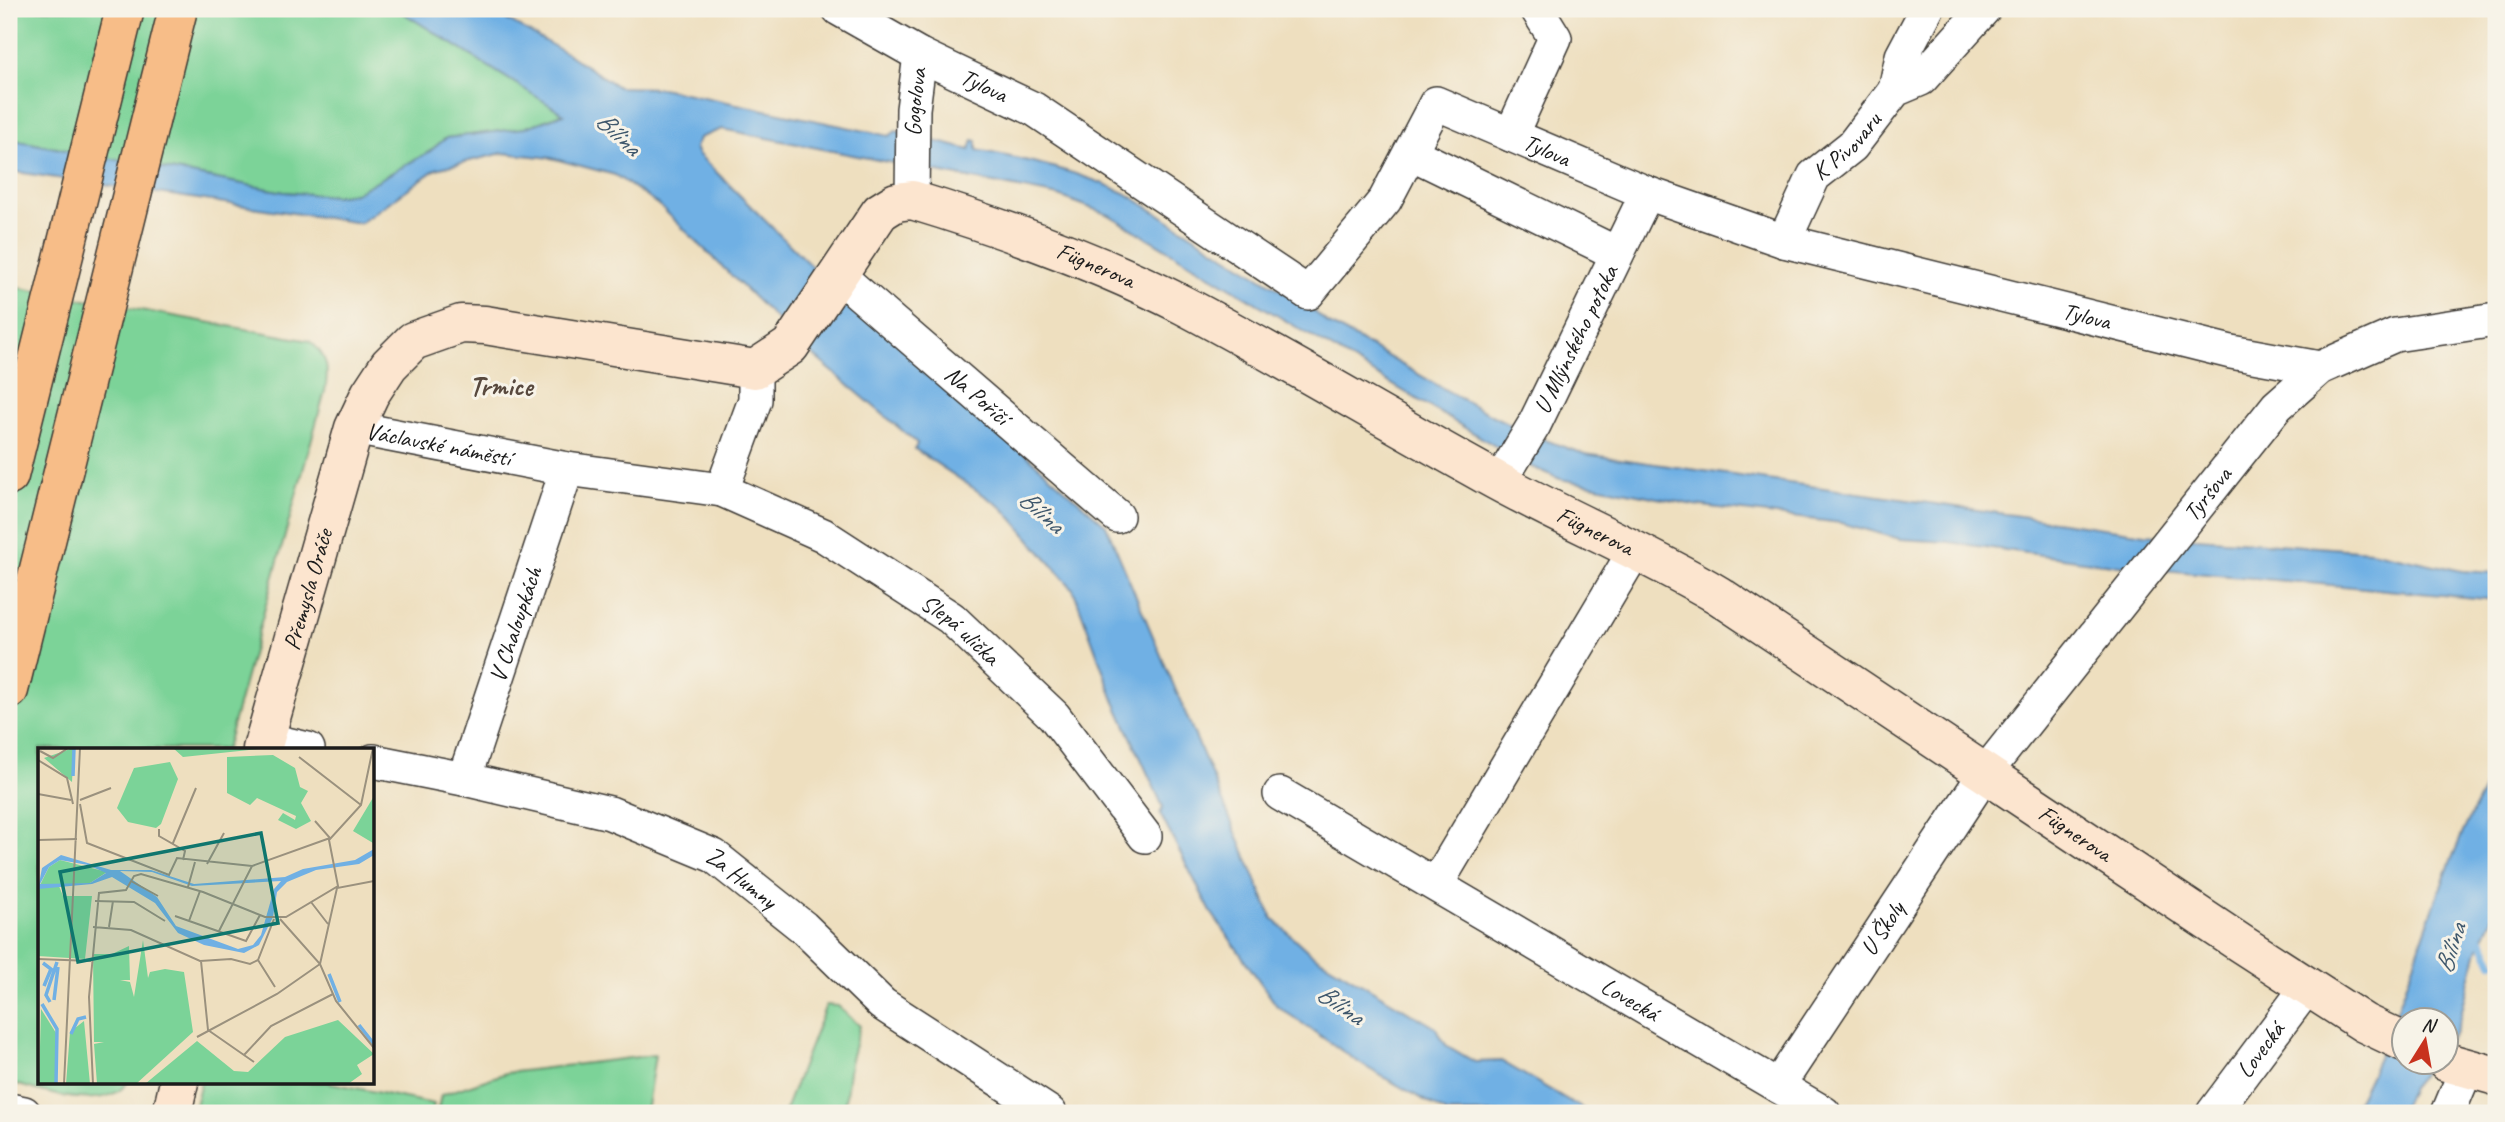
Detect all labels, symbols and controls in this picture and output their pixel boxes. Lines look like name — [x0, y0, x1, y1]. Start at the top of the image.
street label: Tylova — [956, 61, 1013, 110]
street label: Gogolova — [898, 65, 933, 136]
water label: Bílina — [589, 104, 650, 164]
street label: K Pivovaru — [1806, 104, 1889, 187]
street label: Tylova — [1519, 127, 1576, 174]
street label: Fügnerova — [1052, 236, 1142, 296]
street label: U Mlýnského potoka — [1527, 259, 1625, 419]
street label: Tylova — [2060, 296, 2115, 337]
street label: Na Poříčí — [939, 359, 1019, 434]
district label: Trmice — [469, 368, 535, 403]
street label: Václavské náměstí — [363, 416, 518, 474]
street label: Tyršova — [2176, 460, 2239, 527]
water label: Bílina — [1012, 482, 1073, 542]
street label: Fügnerova — [1552, 499, 1641, 563]
street label: Přemysla Oráče — [276, 523, 340, 653]
street label: V Chaloupkách — [482, 562, 549, 686]
street label: Slepá ulička — [915, 588, 1007, 673]
inset map — [38, 748, 374, 1084]
street label: Fügnerova — [2033, 798, 2119, 870]
street label: Za Humny — [702, 840, 785, 917]
street label: U Školy — [1854, 894, 1912, 961]
water label: Bílina — [2427, 917, 2475, 977]
street label: Lovecká — [1596, 971, 1667, 1029]
water label: Bílina — [1311, 977, 1373, 1034]
north arrow — [2390, 1006, 2460, 1076]
text: N — [2420, 1012, 2439, 1039]
street label: Lovecká — [2230, 1014, 2292, 1084]

